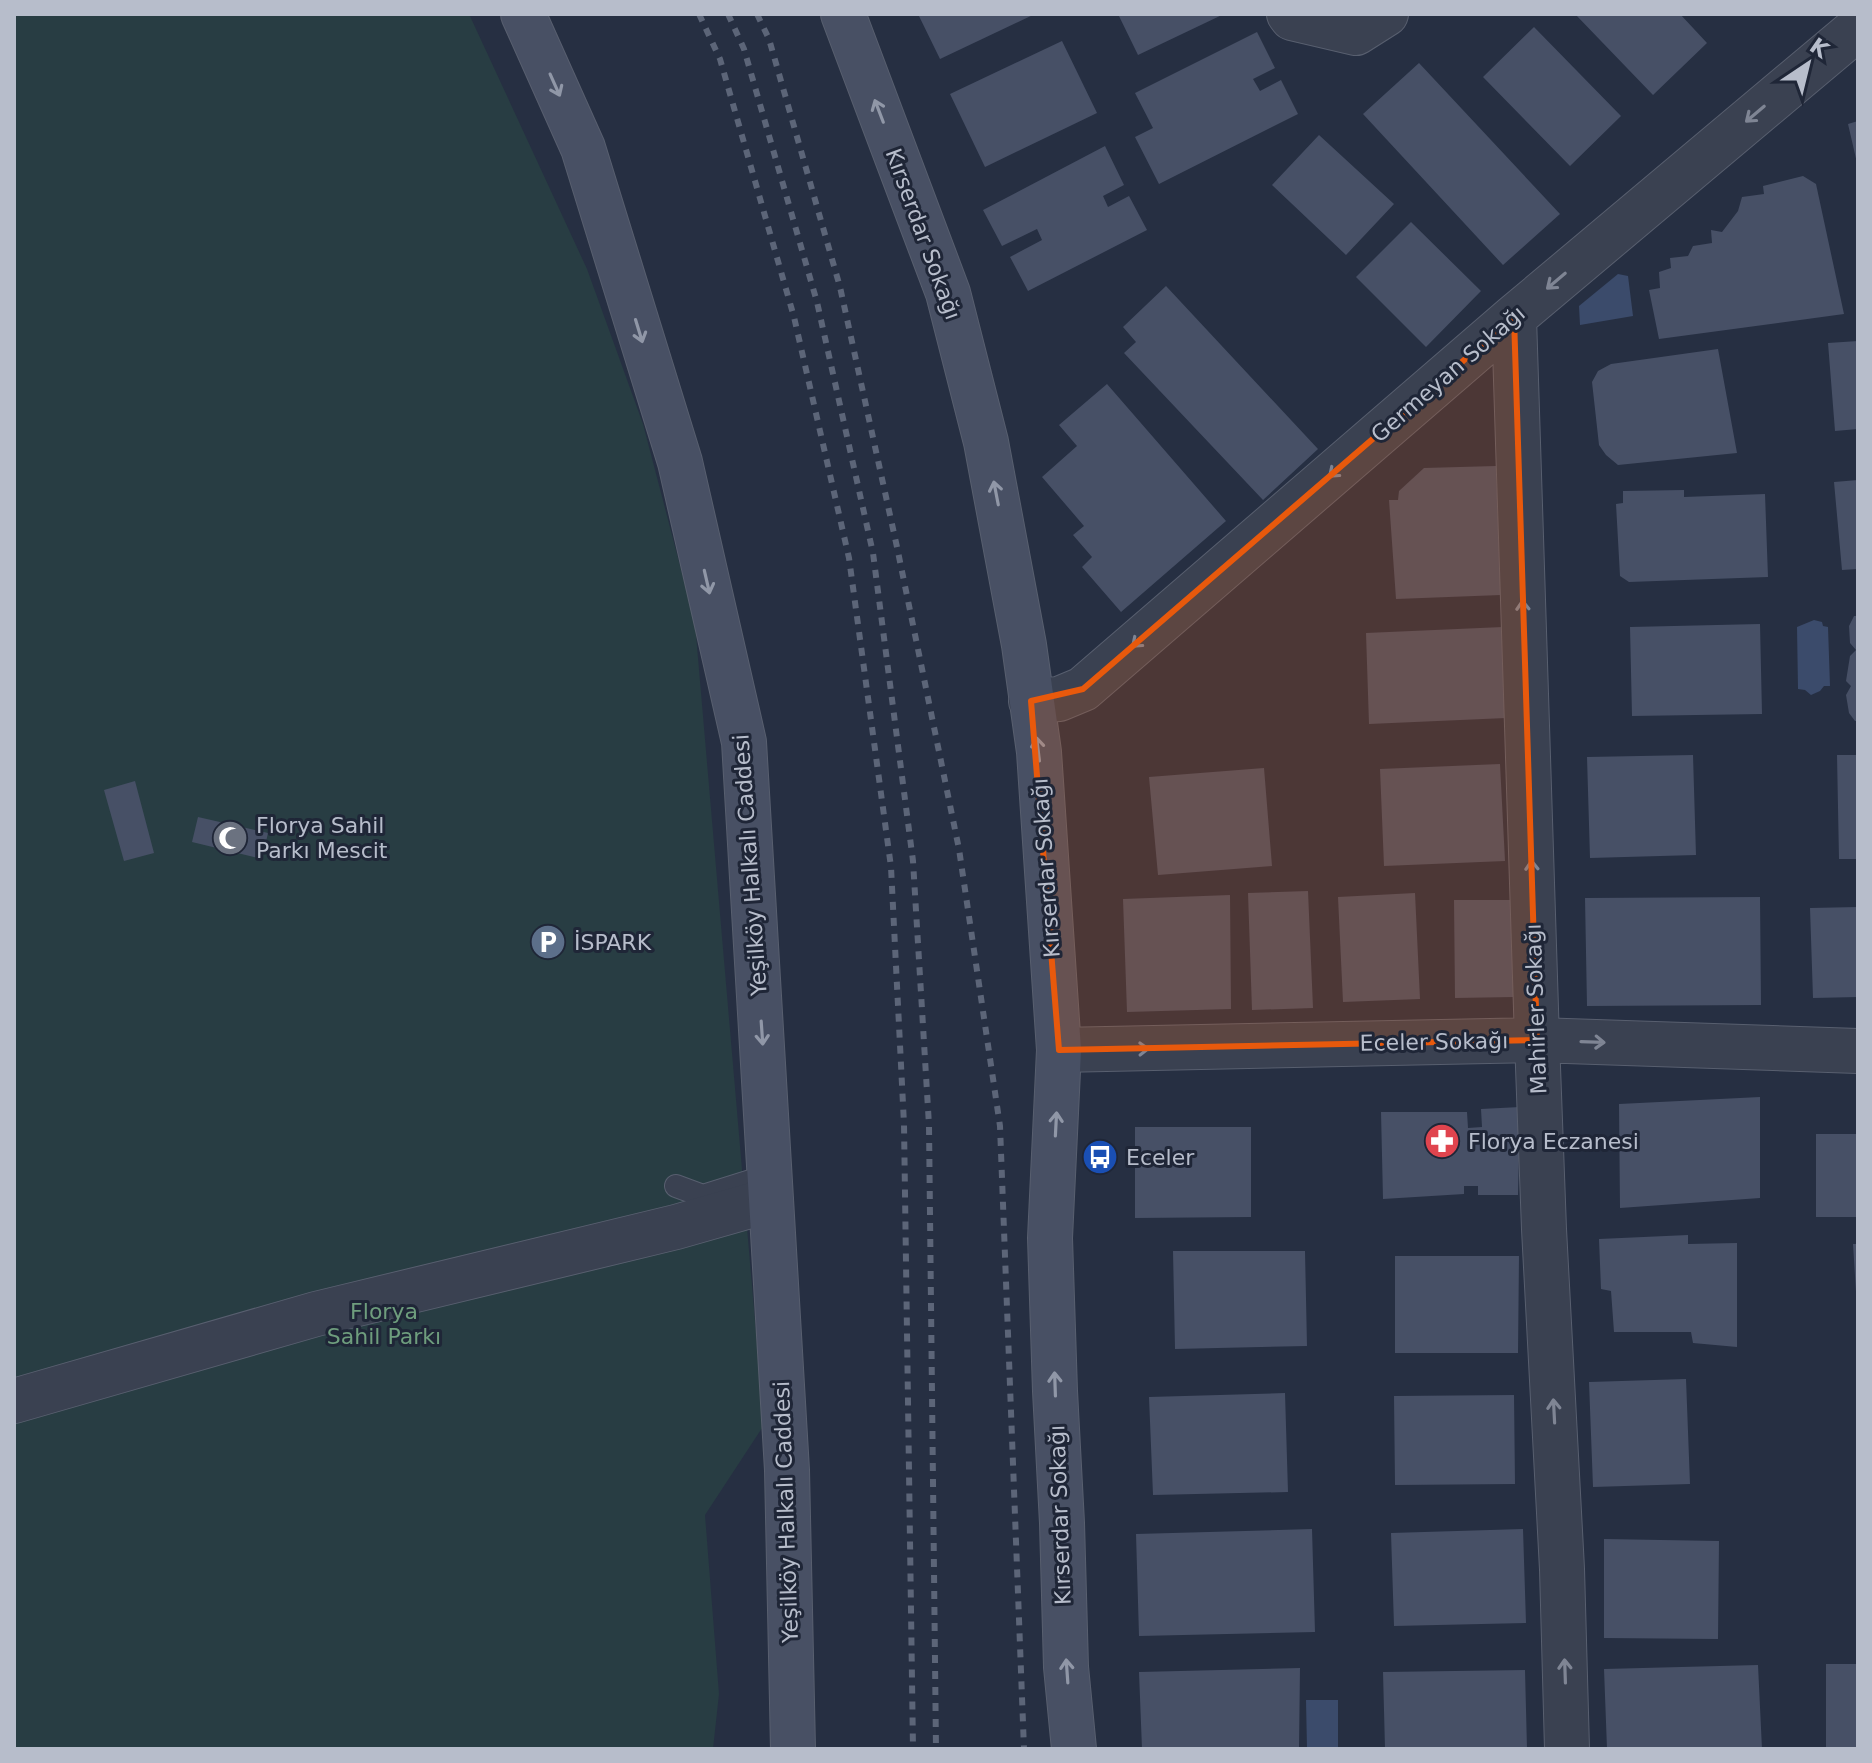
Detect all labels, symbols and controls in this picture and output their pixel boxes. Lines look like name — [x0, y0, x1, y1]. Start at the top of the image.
north arrow — [1768, 24, 1848, 104]
text: K — [1805, 33, 1834, 64]
one-way arrow — [549, 72, 564, 97]
one-way arrow — [871, 99, 885, 124]
one-way arrow — [1746, 105, 1766, 123]
street label: Kırserdar Sokağı — [880, 145, 966, 323]
one-way arrow — [1547, 272, 1567, 290]
street label: Germeyan Sokağı — [1366, 301, 1530, 447]
one-way arrow — [633, 318, 648, 343]
one-way arrow — [1328, 459, 1348, 477]
one-way arrow — [987, 481, 1002, 506]
one-way arrow — [700, 568, 715, 594]
one-way arrow — [1516, 599, 1531, 626]
one-way arrow — [1132, 629, 1152, 647]
street label: Yeşilköy Halkalı Caddesi — [728, 733, 772, 998]
one-way arrow — [1030, 736, 1045, 763]
street label: Kırserdar Sokağı — [1027, 777, 1065, 959]
place label: Florya Sahil Parkı Mescit — [256, 813, 388, 863]
mosque icon: Florya Sahil Parkı Mescit — [211, 819, 249, 857]
one-way arrow — [1524, 859, 1539, 886]
parking icon: İSPARK — [529, 923, 567, 961]
street label: Mahirler Sokağı — [1521, 923, 1551, 1095]
place label: İSPARK — [574, 930, 652, 955]
one-way arrow — [755, 1019, 770, 1046]
street label: Eceler Sokağı — [1360, 1028, 1508, 1056]
one-way arrow — [1579, 1034, 1606, 1049]
one-way arrow — [1123, 1041, 1150, 1056]
one-way arrow — [1048, 1111, 1063, 1138]
pharmacy icon: Florya Eczanesi — [1423, 1122, 1461, 1160]
place label: Florya Eczanesi — [1468, 1129, 1639, 1154]
bus stop icon: Eceler — [1081, 1138, 1119, 1176]
place label: Eceler — [1126, 1145, 1195, 1170]
park label: Florya Sahil Parkı — [327, 1299, 441, 1349]
one-way arrow — [1047, 1371, 1062, 1398]
street label: Yeşilköy Halkalı Caddesi — [769, 1381, 803, 1644]
one-way arrow — [1546, 1398, 1561, 1425]
street label: Kırserdar Sokağı — [1044, 1425, 1076, 1605]
one-way arrow — [1059, 1658, 1074, 1685]
one-way arrow — [1557, 1658, 1572, 1685]

